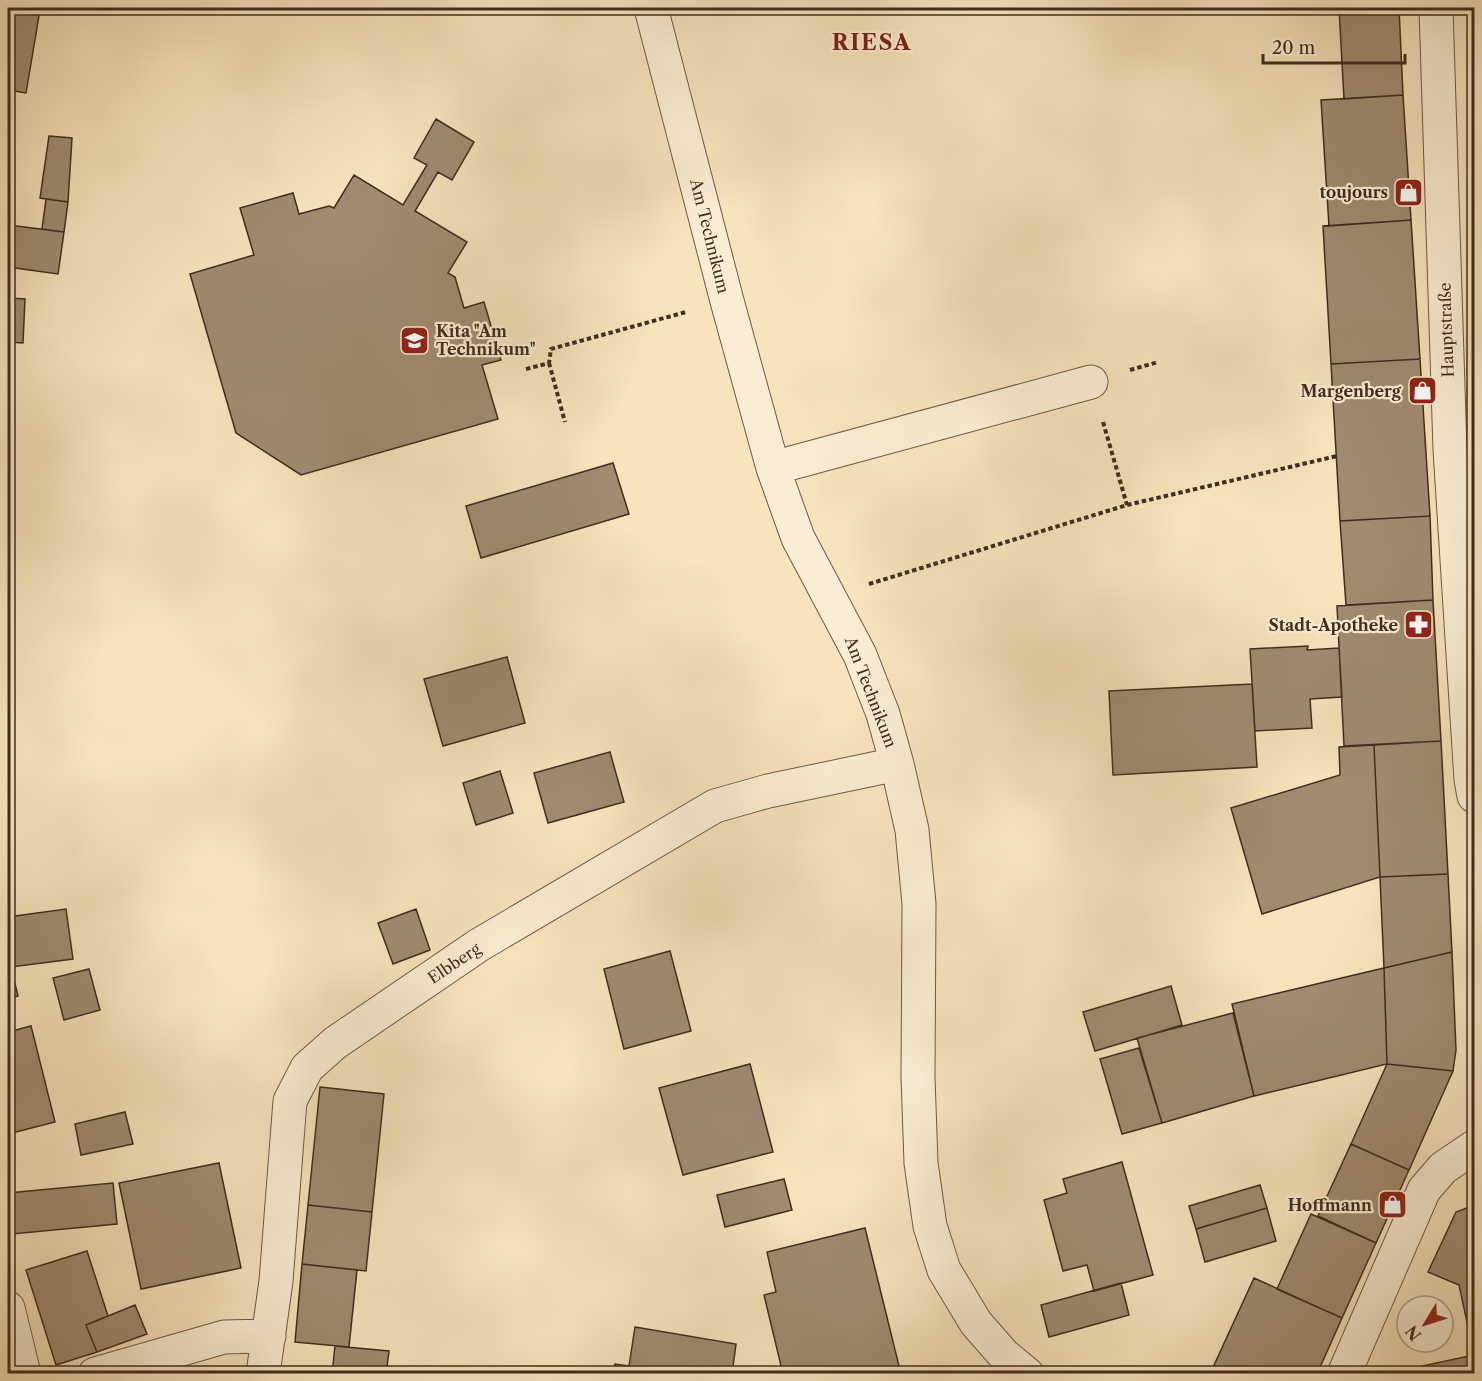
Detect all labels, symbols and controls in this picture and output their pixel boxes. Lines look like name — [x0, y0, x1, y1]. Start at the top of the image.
scale bar — [1263, 27, 1406, 65]
district label: RIESA — [832, 29, 912, 56]
text: 20 m — [1272, 37, 1316, 59]
street label: Am Technikum — [686, 176, 734, 295]
shop icon: toujours — [1393, 176, 1425, 208]
place label: toujours — [1320, 182, 1388, 202]
street label: Hauptstraße — [1434, 282, 1458, 378]
place label: Kita "Am Technikum" — [436, 321, 536, 359]
school or university icon: Kita "Am Technikum" — [399, 324, 431, 356]
shop icon: Margenberg — [1406, 375, 1438, 407]
place label: Margenberg — [1301, 381, 1402, 401]
pharmacy icon: Stadt-Apotheke — [1403, 609, 1435, 641]
place label: Stadt-Apotheke — [1268, 615, 1398, 635]
street label: Am Technikum — [840, 633, 901, 750]
street label: Elbberg — [424, 938, 485, 988]
shop icon: Hoffmann — [1377, 1189, 1409, 1221]
place label: Hoffmann — [1288, 1195, 1372, 1215]
north arrow — [1395, 1294, 1455, 1354]
text: N — [1401, 1322, 1425, 1345]

